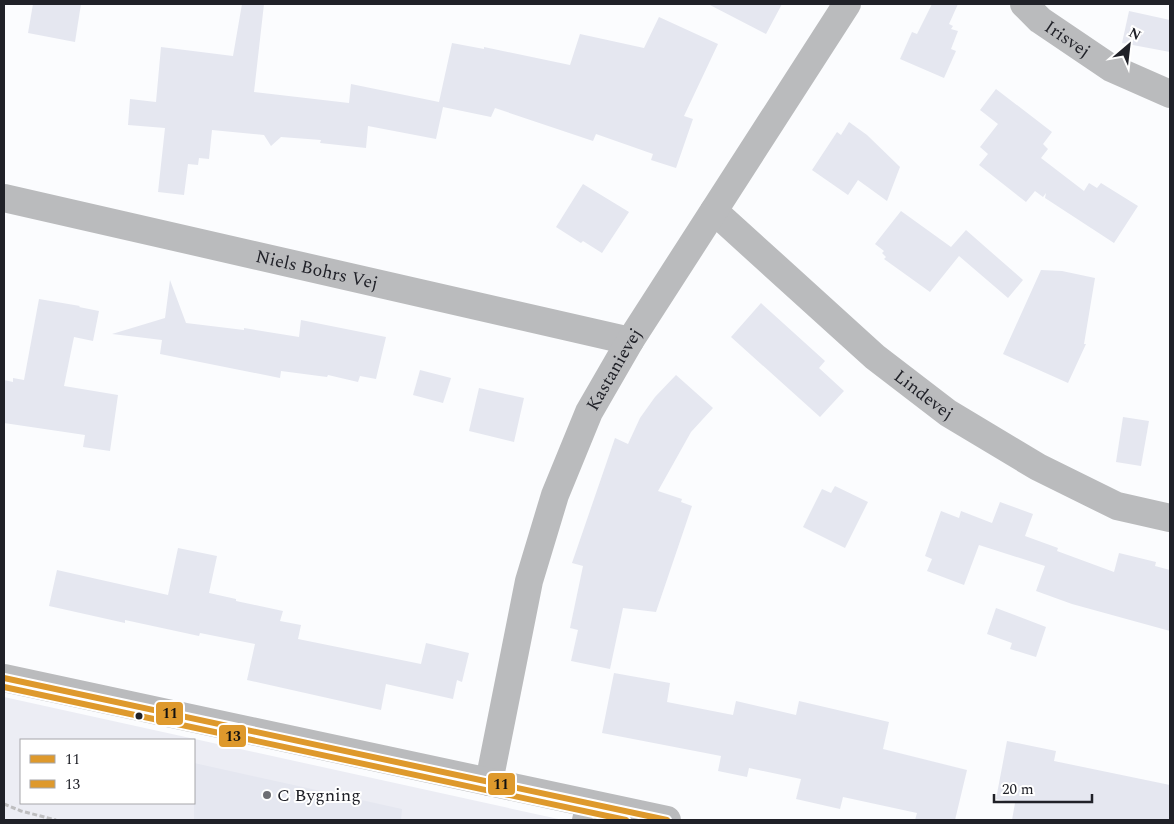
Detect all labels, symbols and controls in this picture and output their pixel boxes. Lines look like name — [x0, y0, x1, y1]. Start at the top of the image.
street label: Irisvej — [1039, 14, 1096, 64]
north arrow — [1104, 20, 1154, 70]
text: N — [1125, 22, 1145, 46]
street label: Niels Bohrs Vej — [253, 243, 381, 297]
street label: Kastanievej — [580, 323, 649, 416]
street label: Lindevej — [888, 363, 958, 427]
line badge: 11 — [155, 701, 184, 726]
text: 11 — [162, 703, 178, 724]
unlabelled marker — [134, 711, 144, 721]
line badge: 13 — [218, 724, 247, 748]
text: 13 — [225, 726, 241, 747]
legend — [20, 739, 195, 804]
text: 11 — [65, 748, 80, 771]
line badge: 11 — [487, 772, 516, 796]
scale bar — [994, 772, 1092, 804]
text: 13 — [65, 773, 81, 796]
text: 11 — [493, 774, 509, 795]
text: 20 m — [1002, 778, 1034, 801]
place label: C Bygning — [277, 782, 361, 809]
marker: C Bygning — [261, 789, 273, 801]

